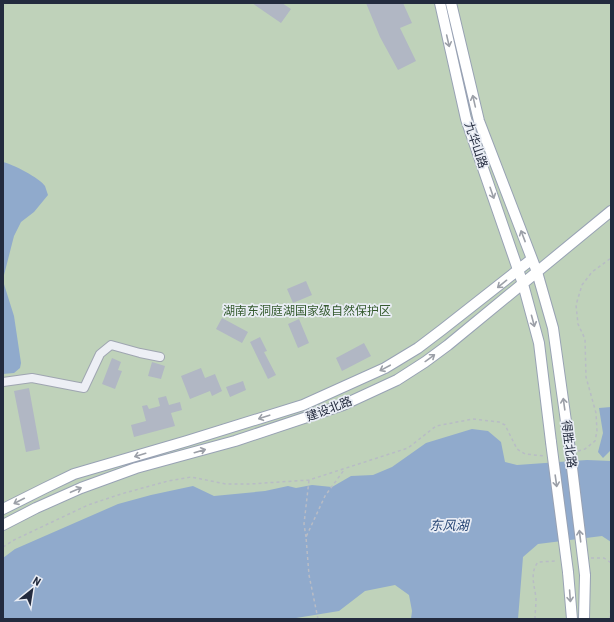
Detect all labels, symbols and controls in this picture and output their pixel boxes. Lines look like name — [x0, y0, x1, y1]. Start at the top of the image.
one-way arrow — [445, 34, 453, 47]
one-way arrow — [470, 94, 478, 107]
street label: 九华山路 — [462, 120, 490, 170]
one-way arrow — [489, 186, 496, 199]
one-way arrow — [518, 230, 526, 242]
one-way arrow — [496, 279, 507, 288]
park label: 湖南东洞庭湖国家级自然保护区 — [223, 304, 391, 318]
one-way arrow — [530, 315, 537, 328]
one-way arrow — [424, 354, 435, 362]
one-way arrow — [379, 365, 391, 372]
street label: 建设北路 — [304, 394, 354, 424]
one-way arrow — [560, 398, 568, 411]
one-way arrow — [258, 414, 271, 421]
street label: 得胜北路 — [559, 419, 579, 469]
one-way arrow — [193, 447, 206, 454]
one-way arrow — [134, 452, 147, 459]
one-way arrow — [552, 474, 560, 487]
one-way arrow — [70, 486, 82, 494]
one-way arrow — [13, 498, 25, 505]
water label: 东风湖 — [429, 518, 470, 533]
one-way arrow — [576, 530, 584, 543]
north arrow — [12, 570, 52, 610]
text: N — [31, 574, 43, 589]
one-way arrow — [566, 589, 573, 602]

